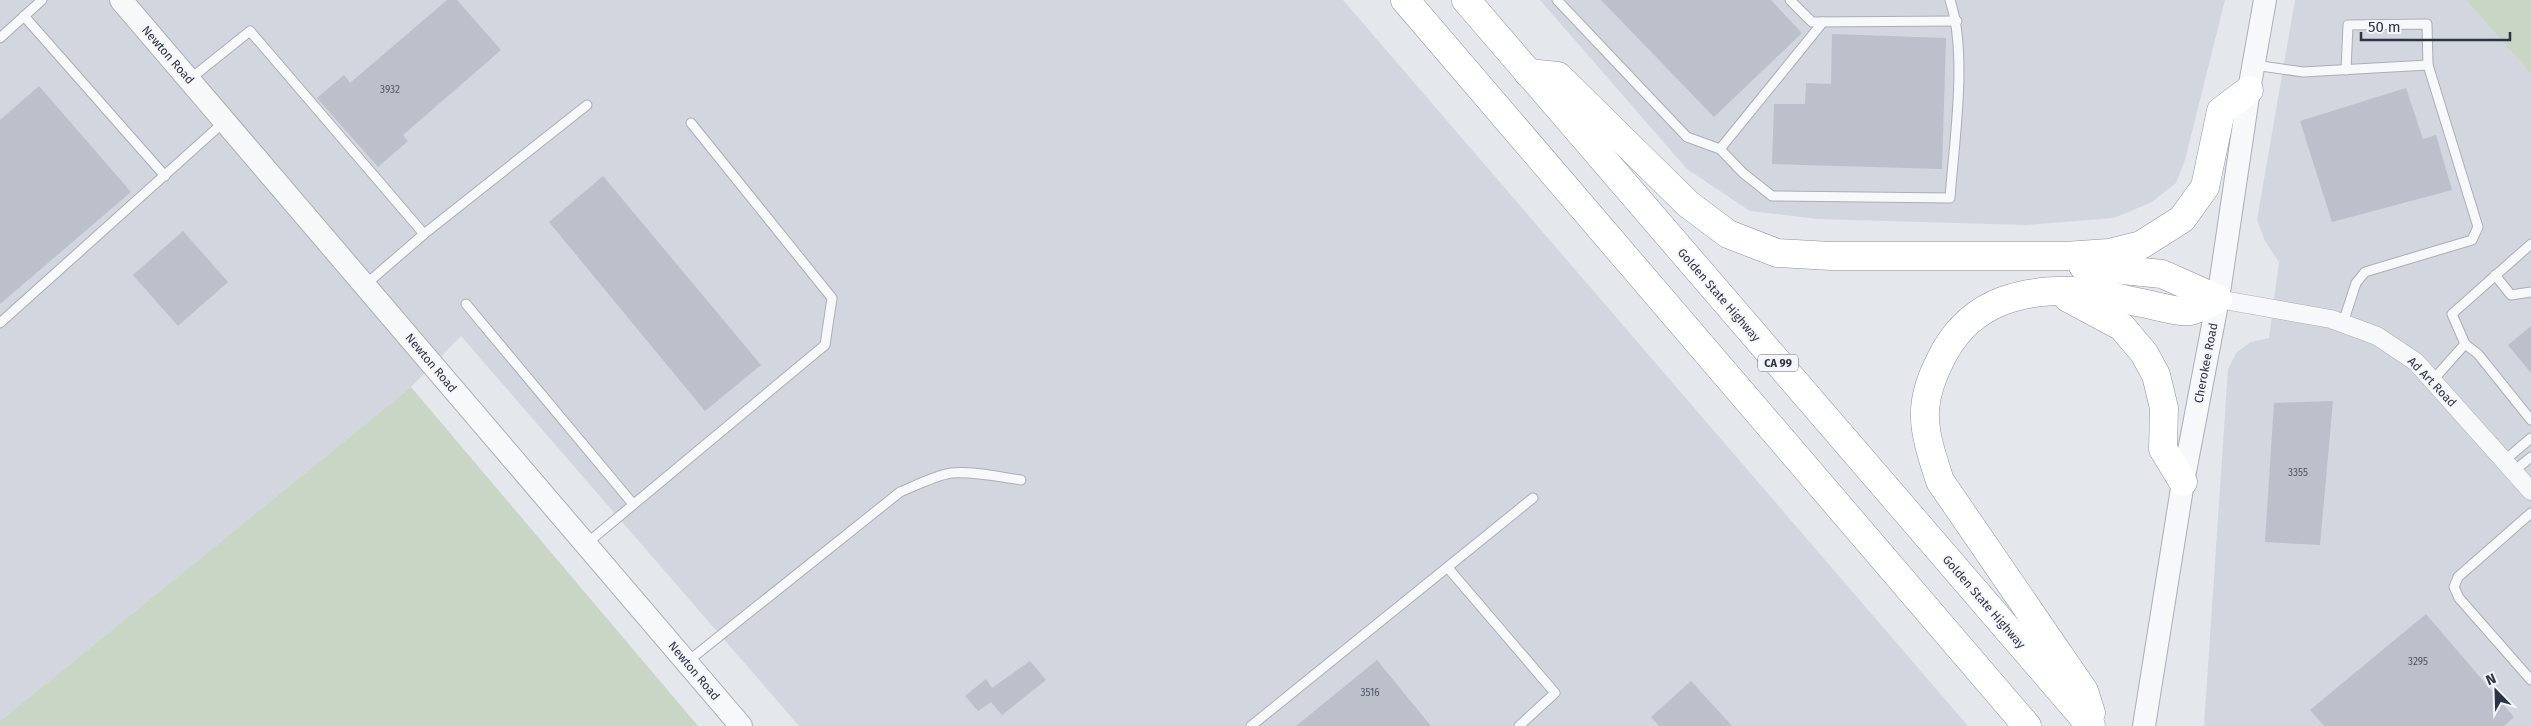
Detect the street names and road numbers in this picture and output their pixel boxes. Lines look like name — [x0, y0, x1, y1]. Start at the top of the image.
street label: Newton Road — [139, 23, 197, 87]
street label: Golden State Highway — [1675, 246, 1763, 344]
street label: Cherokee Road — [2191, 322, 2221, 404]
street label: Newton Road — [402, 331, 460, 395]
road number: CA 99 — [1758, 354, 1798, 372]
street label: Ad Art Road — [2405, 354, 2459, 410]
street label: Golden State Highway — [1940, 553, 2028, 651]
street label: Newton Road — [665, 639, 723, 703]

